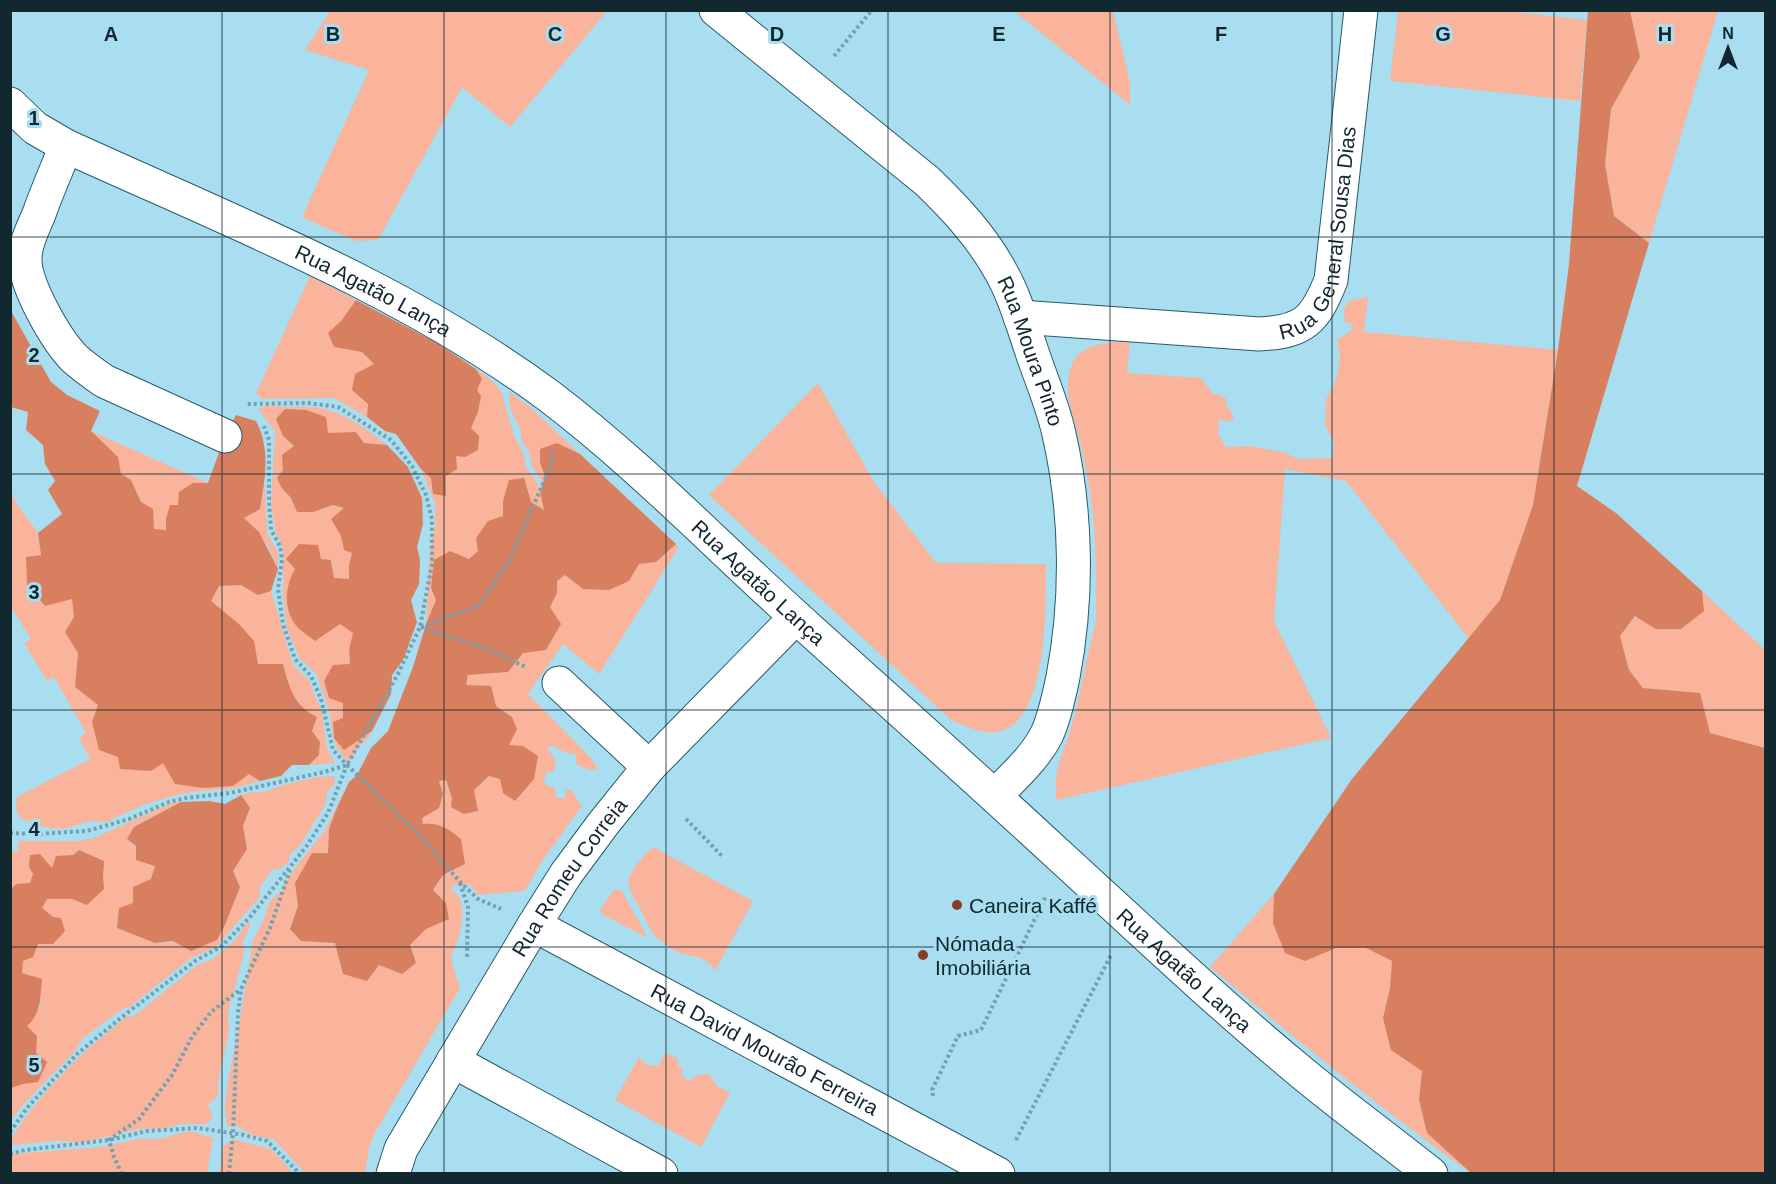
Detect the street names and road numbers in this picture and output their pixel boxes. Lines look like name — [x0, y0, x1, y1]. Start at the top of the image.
street label: Rua General Sousa Dias — [1276, 125, 1359, 344]
street label: Rua Agatão Lança — [292, 240, 456, 341]
street label: Rua Moura Pinto — [994, 272, 1068, 429]
street label: Rua Agatão Lança — [688, 515, 830, 649]
street label: Rua Romeu Correia — [507, 793, 631, 960]
street label: Rua Agatão Lança — [1113, 903, 1257, 1037]
street label: Rua David Mourão Ferreira — [647, 979, 883, 1119]

